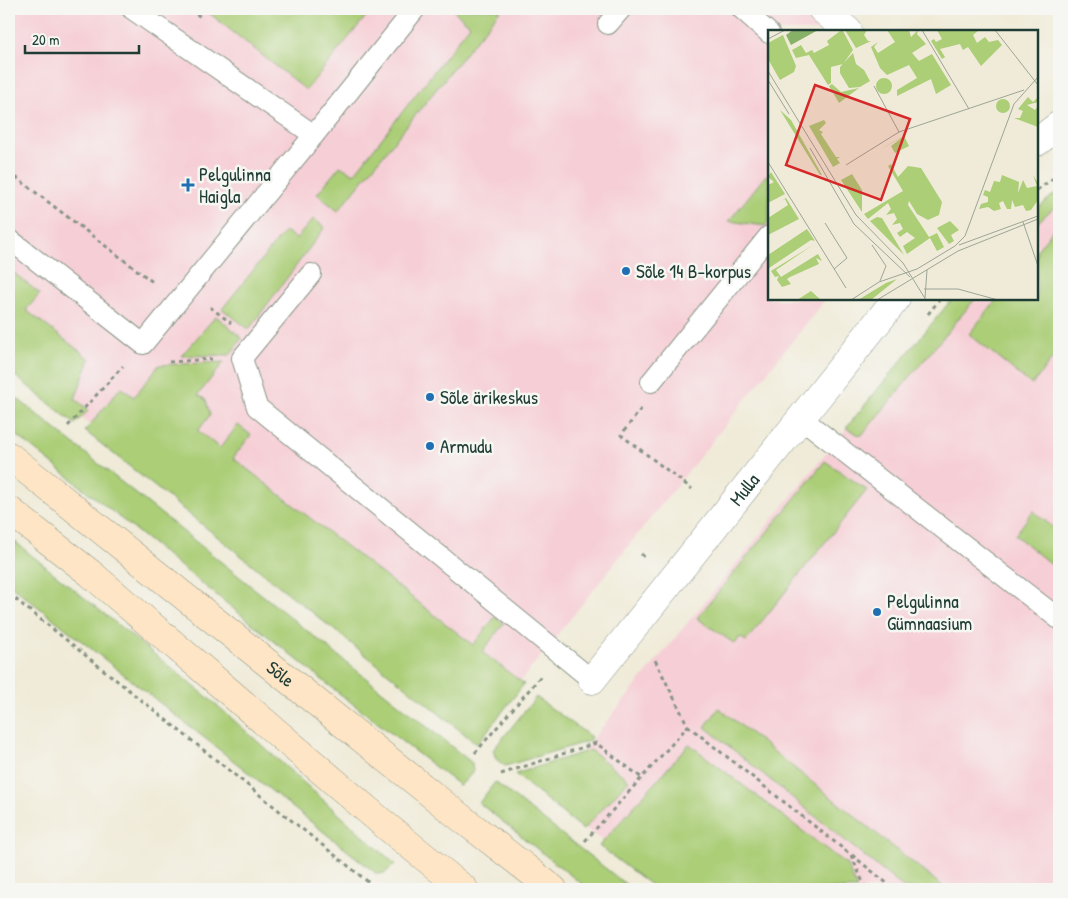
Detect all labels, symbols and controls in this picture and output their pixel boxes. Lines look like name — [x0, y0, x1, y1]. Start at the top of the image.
scale bar — [25, 22, 139, 54]
text: 20 m — [32, 29, 59, 50]
inset map — [768, 30, 1038, 300]
place label: Pelgulinna Haigla — [199, 161, 271, 209]
marker: Pelgulinna Haigla — [181, 178, 195, 192]
place label: Sõle 14 B-korpus — [636, 258, 751, 284]
marker: Sõle 14 B-korpus — [620, 265, 632, 277]
place label: Sõle ärikeskus — [440, 384, 538, 410]
marker: Sõle ärikeskus — [424, 391, 436, 403]
place label: Armudu — [440, 433, 493, 459]
marker: Armudu — [424, 440, 436, 452]
street label: Mulla — [723, 467, 765, 511]
place label: Pelgulinna Gümnaasium — [887, 588, 972, 636]
marker: Pelgulinna Gümnaasium — [871, 606, 883, 618]
street label: Sõle — [261, 654, 300, 693]

